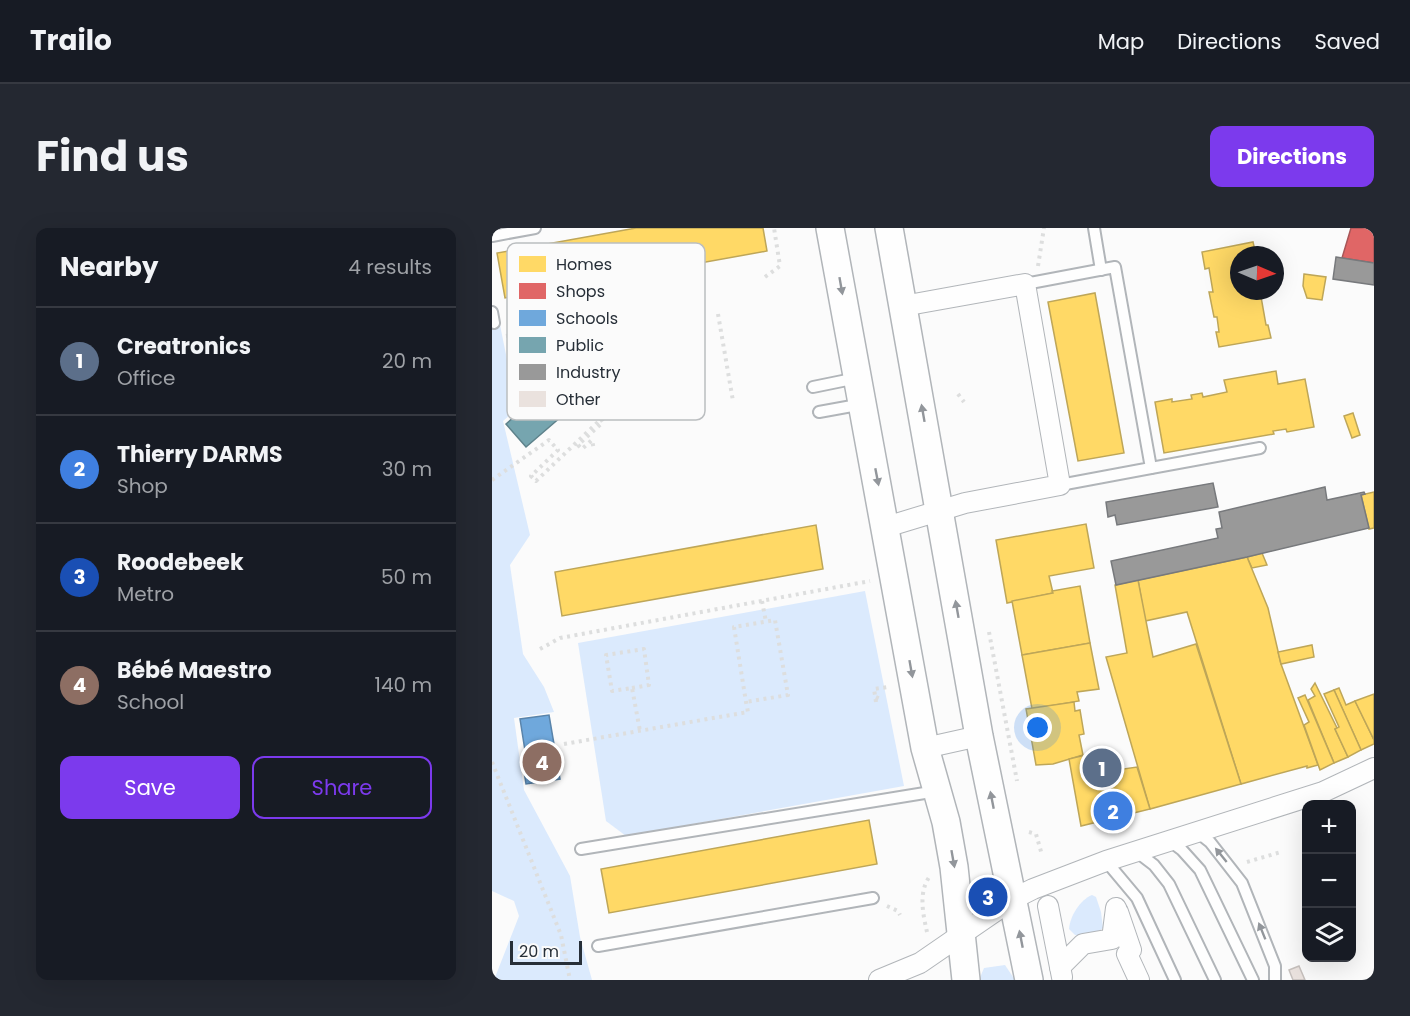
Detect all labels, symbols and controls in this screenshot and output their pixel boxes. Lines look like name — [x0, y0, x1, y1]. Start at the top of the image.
text: Trailo — [30, 21, 112, 60]
text: Map — [1098, 27, 1144, 56]
text: Directions — [1177, 27, 1281, 56]
text: Saved — [1314, 27, 1380, 56]
button: Directions — [1210, 126, 1374, 187]
text: Find us — [36, 127, 189, 186]
legend — [507, 243, 705, 420]
north arrow — [1230, 246, 1284, 300]
text: Nearby — [60, 249, 158, 285]
text: 4 results — [348, 253, 432, 281]
text: Homes — [556, 253, 612, 276]
one-way arrow — [836, 276, 845, 295]
text: Shops — [556, 280, 605, 303]
text: Schools — [556, 307, 618, 330]
text: Creatronics — [117, 331, 251, 362]
text: Public — [556, 334, 604, 357]
text: 1 — [76, 347, 83, 375]
text: 20 m — [382, 347, 432, 375]
text: Industry — [556, 361, 620, 384]
text: Office — [117, 364, 175, 392]
text: Other — [556, 388, 601, 411]
one-way arrow — [918, 403, 927, 422]
text: Thierry DARMS — [117, 439, 283, 470]
text: 2 — [74, 455, 85, 483]
text: 30 m — [382, 455, 432, 483]
one-way arrow — [873, 468, 882, 487]
text: Shop — [117, 472, 168, 500]
text: Roodebeek — [117, 547, 244, 578]
text: 3 — [73, 563, 86, 591]
text: 50 m — [381, 563, 432, 591]
text: Metro — [117, 580, 174, 608]
one-way arrow — [952, 599, 961, 618]
text: Bébé Maestro — [117, 655, 272, 686]
one-way arrow — [907, 660, 916, 679]
text: 4 — [73, 671, 86, 699]
text: 140 m — [375, 671, 432, 699]
text: School — [117, 688, 184, 716]
your location — [1023, 713, 1052, 742]
pin: 4 — [523, 740, 562, 784]
pin: 1 — [1082, 746, 1122, 790]
button: Save — [60, 756, 240, 819]
button: Share — [252, 756, 432, 819]
pin: 2 — [1094, 788, 1132, 834]
one-way arrow — [987, 791, 996, 810]
map controls — [1302, 800, 1356, 962]
button: + — [1302, 800, 1356, 854]
one-way arrow — [1215, 848, 1228, 863]
one-way arrow — [949, 850, 958, 869]
button: − — [1302, 854, 1356, 908]
pin: 3 — [968, 874, 1008, 920]
button: layers — [1302, 908, 1356, 962]
one-way arrow — [1256, 922, 1266, 940]
one-way arrow — [1016, 930, 1025, 949]
scale bar — [510, 938, 582, 966]
text: 20 m — [519, 940, 559, 963]

